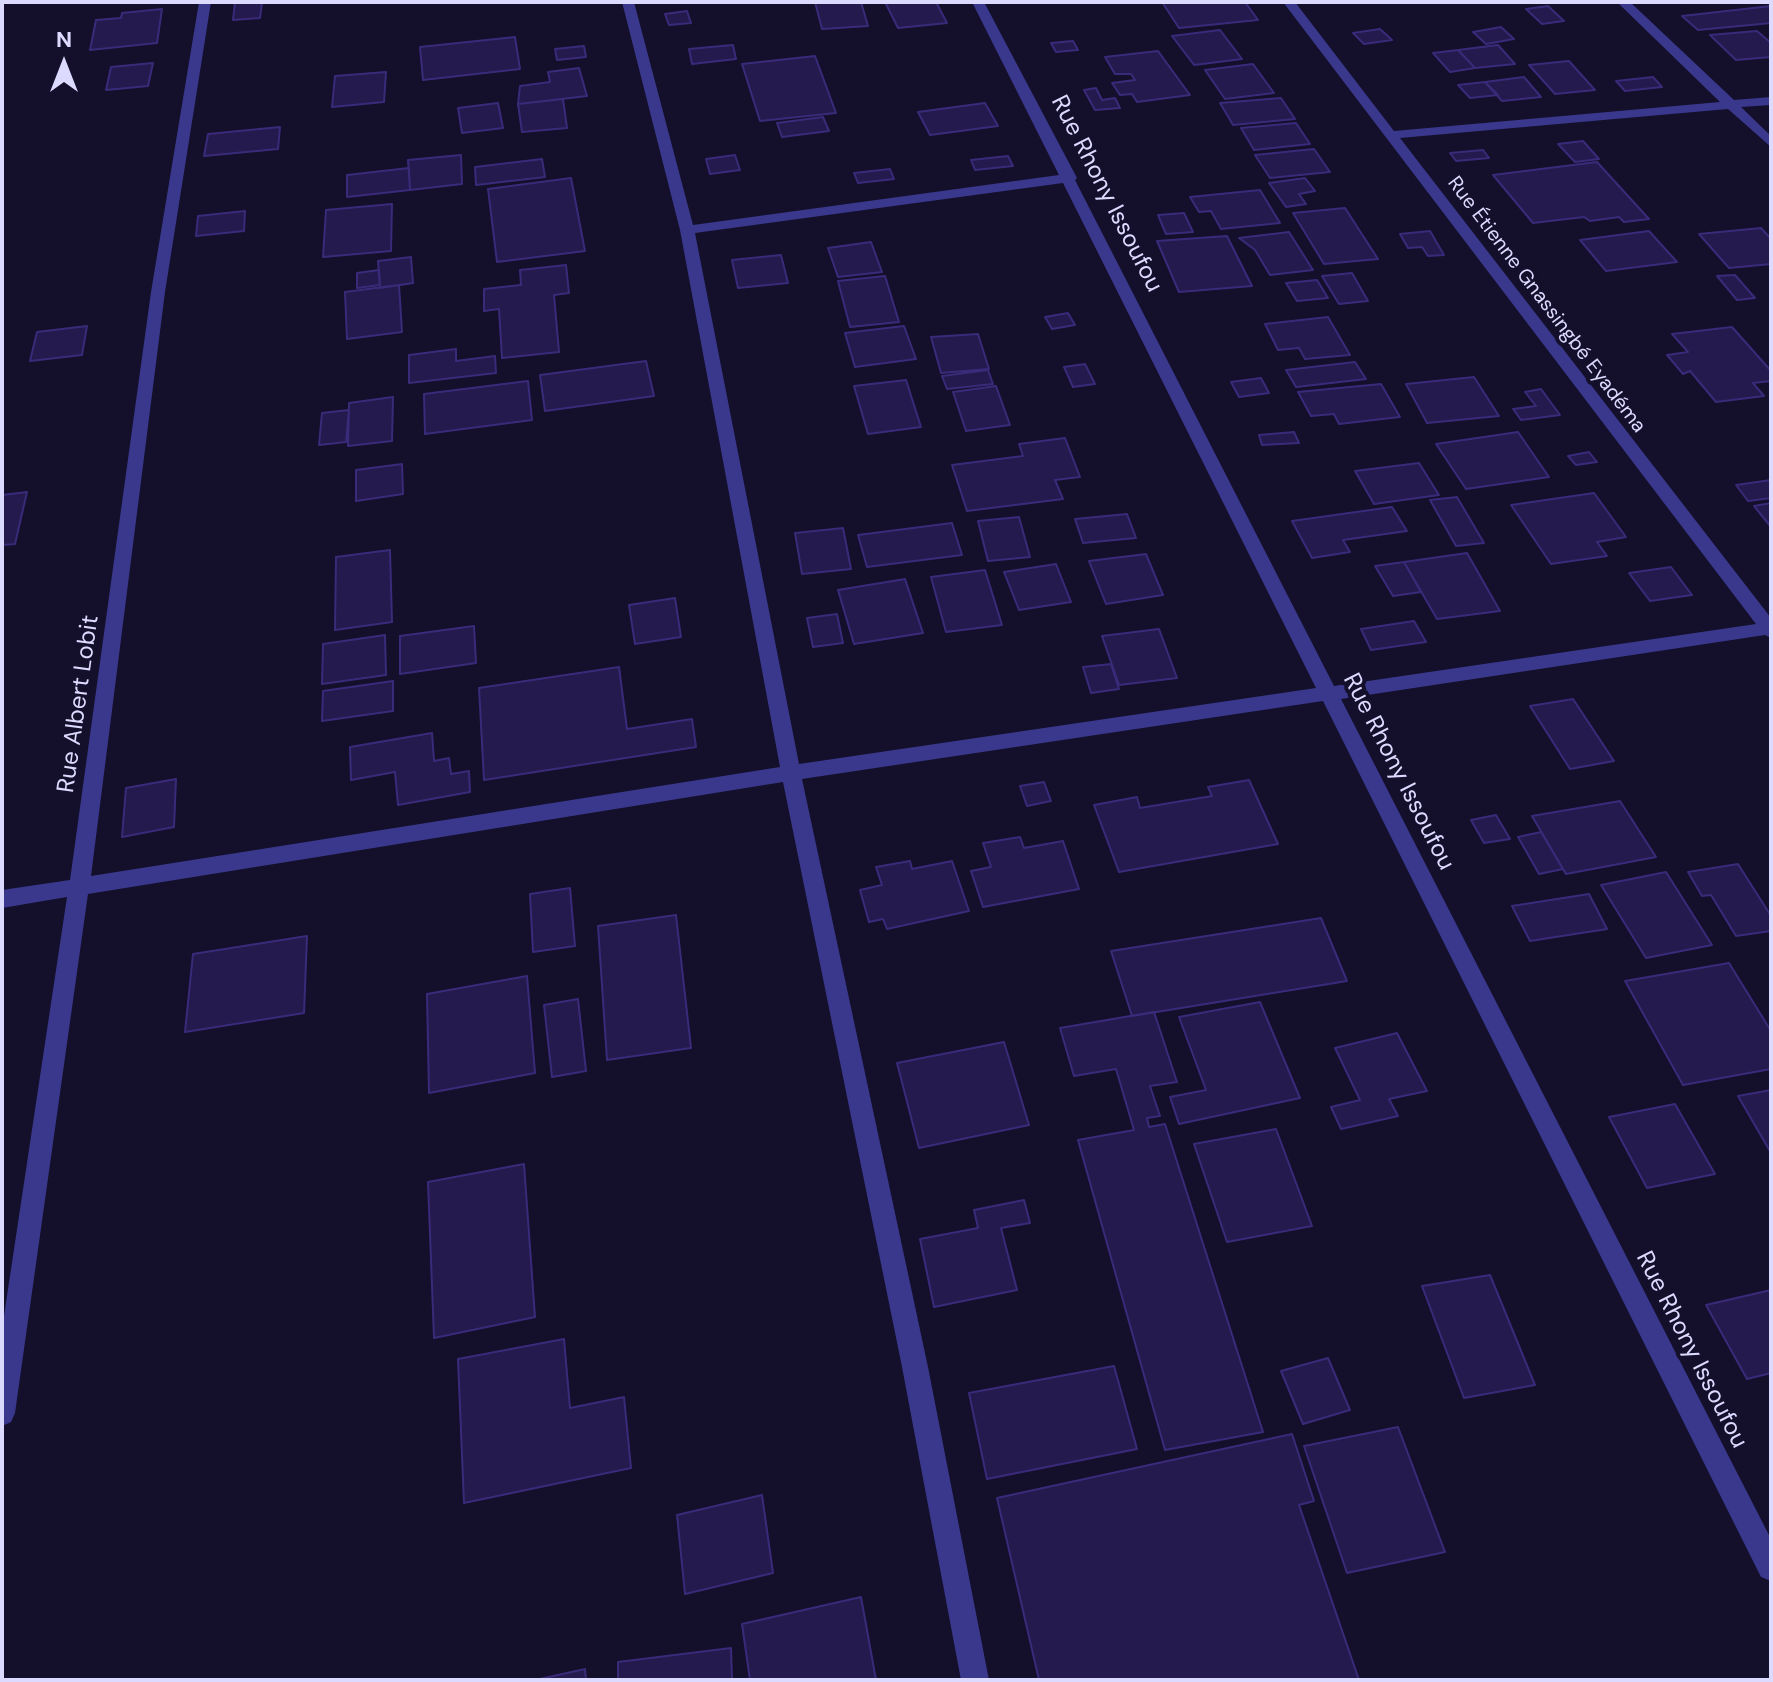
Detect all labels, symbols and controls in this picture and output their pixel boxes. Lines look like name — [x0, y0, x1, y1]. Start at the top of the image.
north arrow — [24, 24, 104, 104]
text: N — [56, 25, 72, 54]
street label: Rue Rhony Issoufou — [1044, 91, 1168, 297]
street label: Rue Étienne Gnassingbé Eyadéma — [1442, 172, 1650, 438]
street label: Rue Albert Lobit — [52, 613, 106, 795]
street label: Rue Rhony Issoufou — [1336, 669, 1460, 875]
street label: Rue Rhony Issoufou — [1629, 1247, 1753, 1453]

